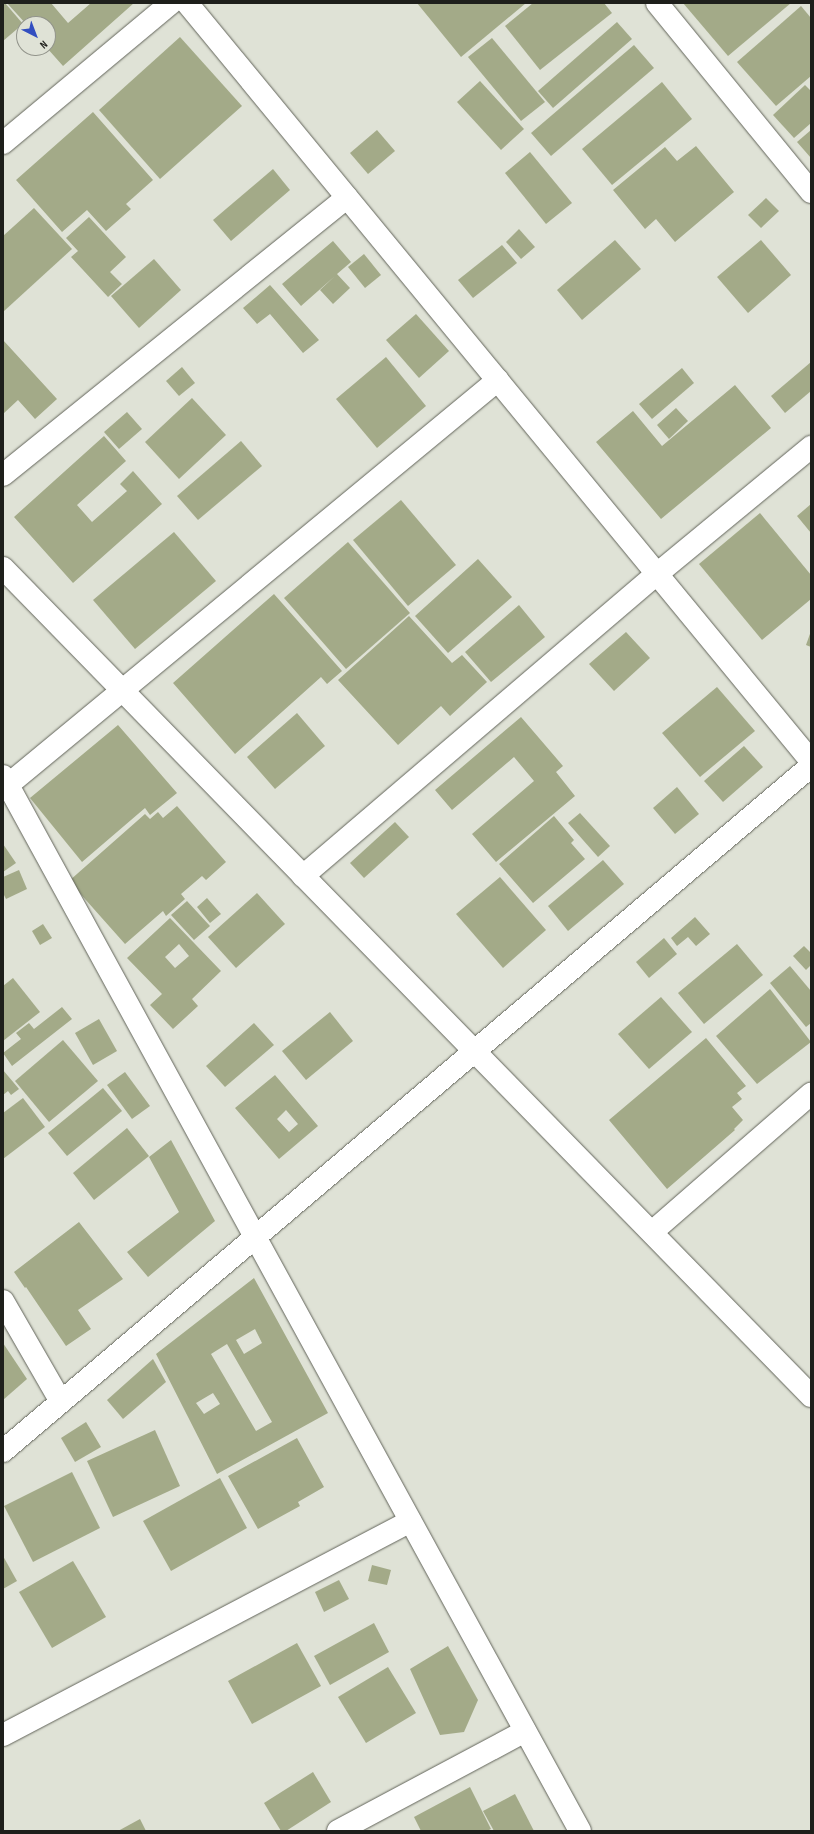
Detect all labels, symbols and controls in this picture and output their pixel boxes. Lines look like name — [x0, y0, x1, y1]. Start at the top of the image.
north arrow — [16, 16, 56, 56]
text: N — [37, 38, 50, 51]

